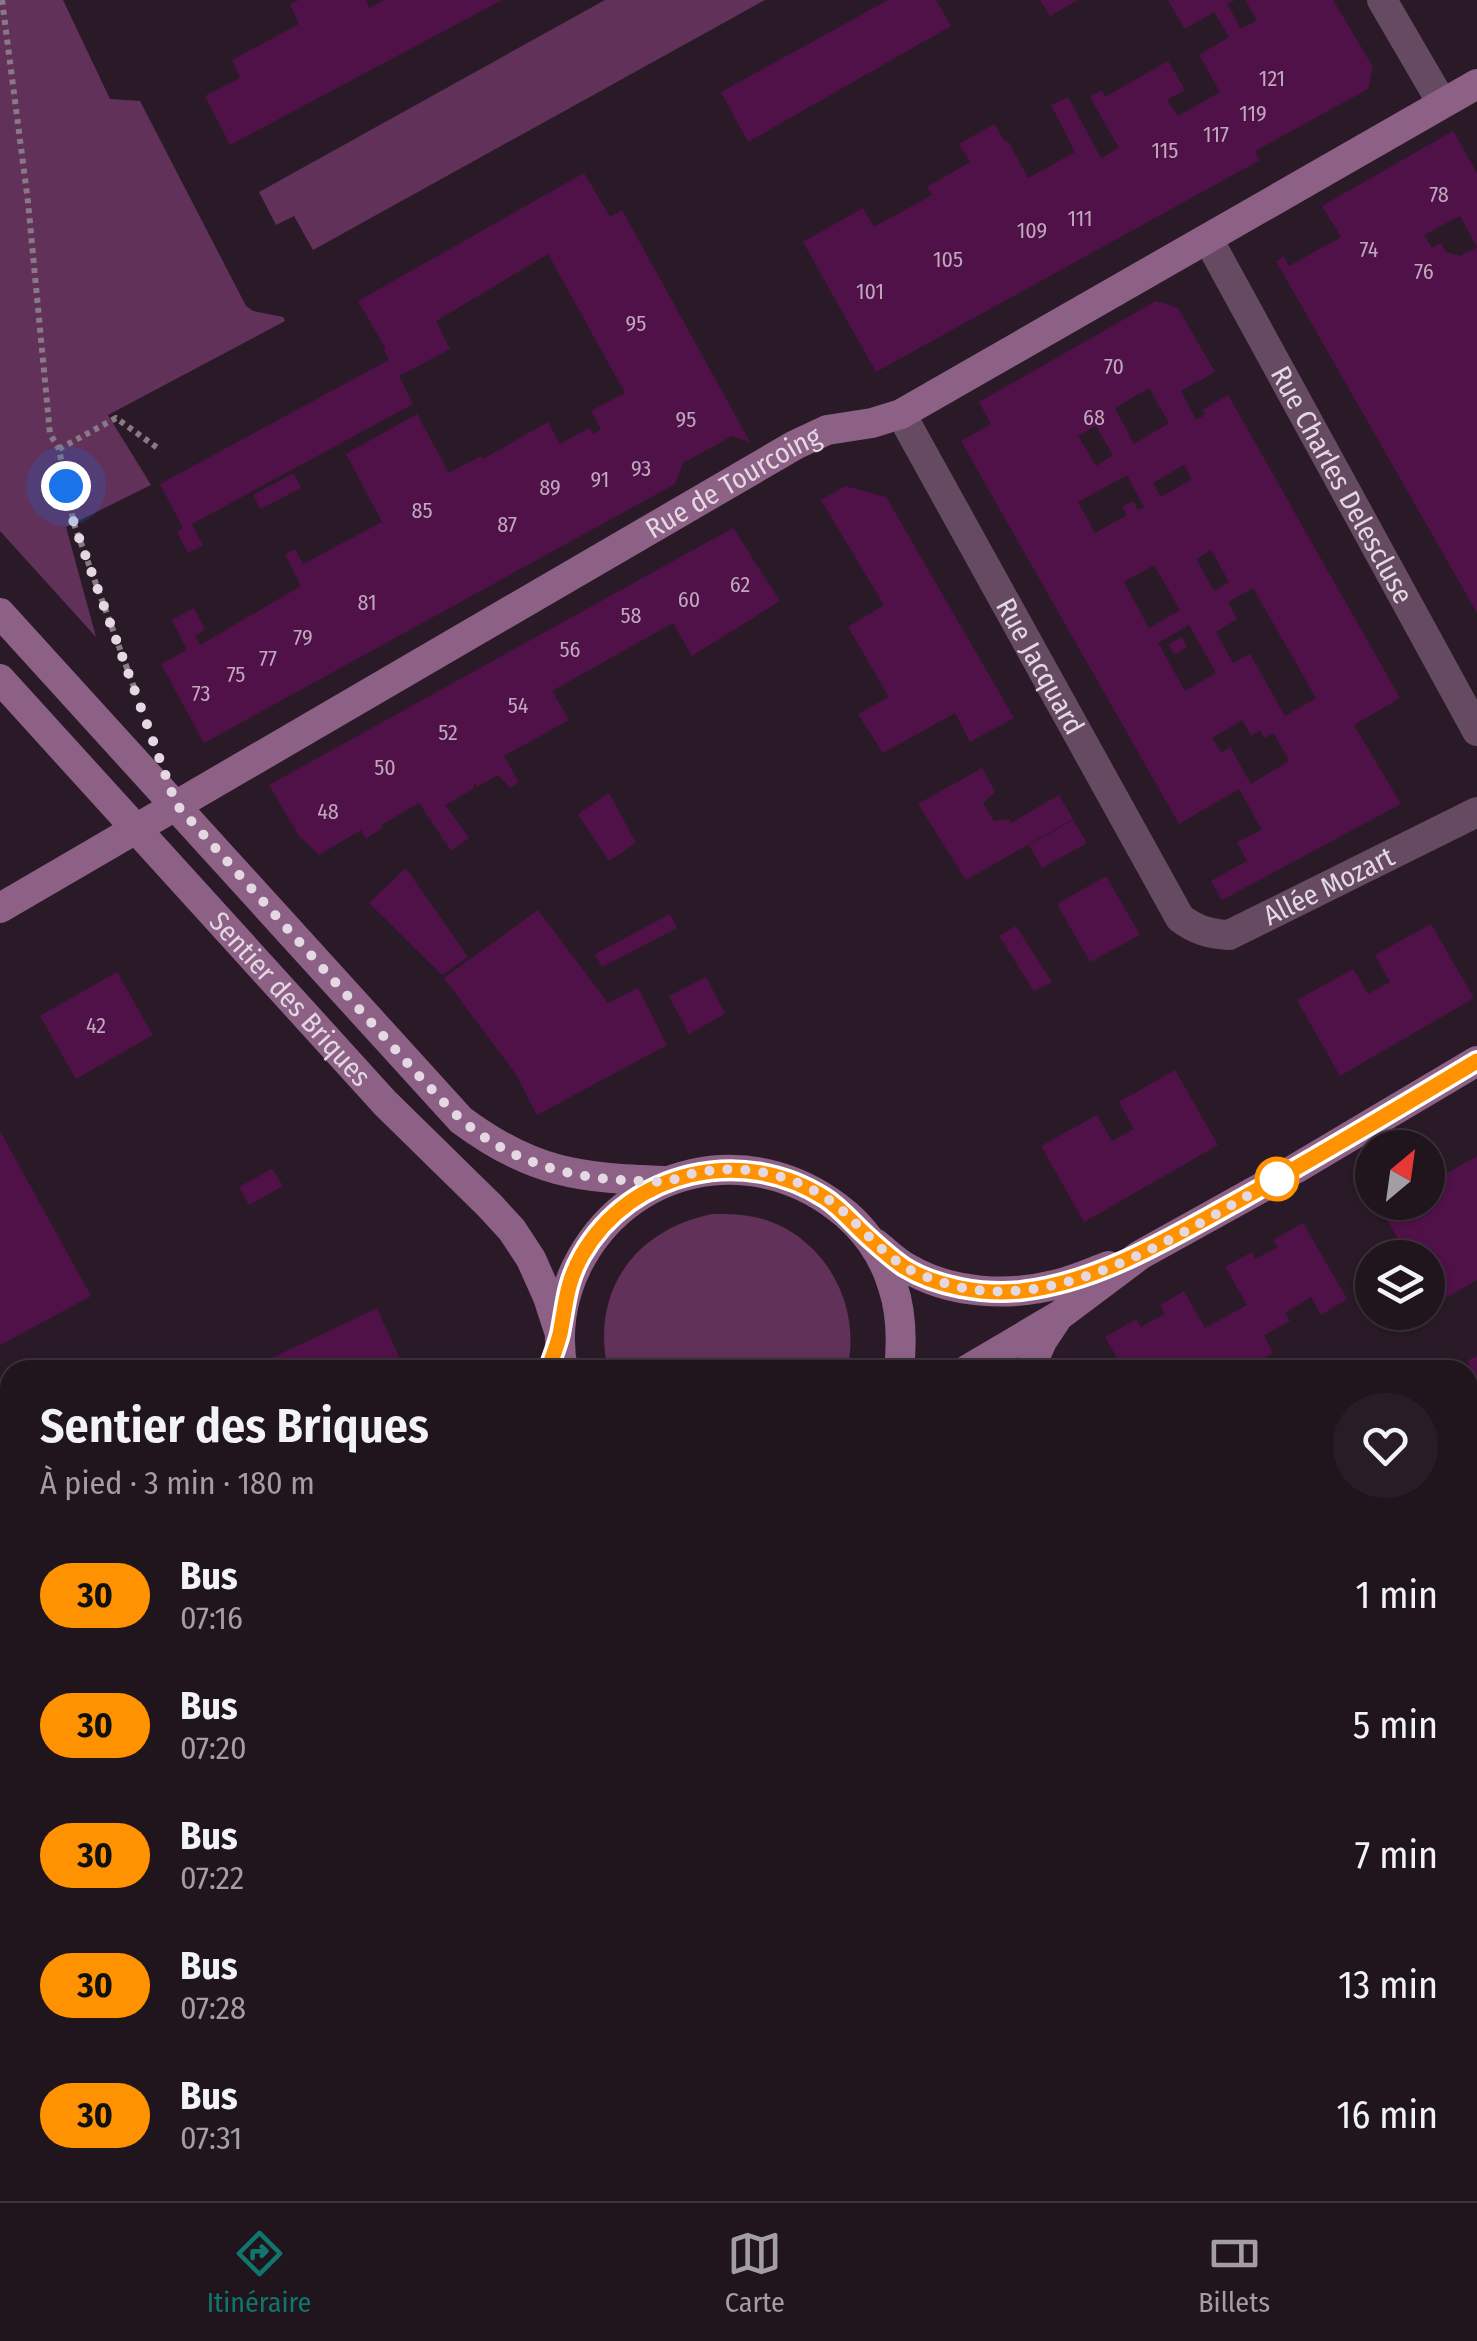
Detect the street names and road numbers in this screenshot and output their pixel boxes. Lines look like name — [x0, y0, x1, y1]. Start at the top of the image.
street label: Rue Charles Delescluse — [1264, 361, 1420, 609]
street label: Rue de Tourcoing — [640, 419, 827, 545]
street label: Rue Jacquard — [989, 592, 1091, 740]
street label: Allée Mozart — [1258, 839, 1400, 932]
street label: Sentier des Briques — [203, 905, 378, 1093]

